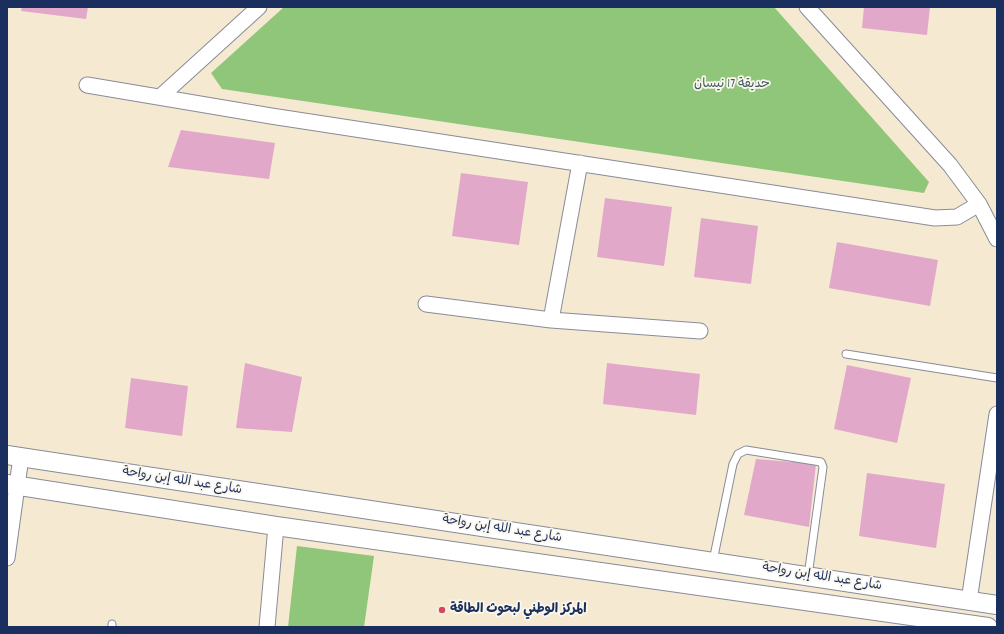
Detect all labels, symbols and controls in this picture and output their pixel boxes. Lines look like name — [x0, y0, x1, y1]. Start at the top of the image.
park label: حديقة 17 نيسان — [694, 77, 770, 93]
street label: شارع عبد الله إبن رواحة — [121, 465, 243, 499]
street label: شارع عبد الله إبن رواحة — [441, 513, 563, 547]
street label: شارع عبد الله إبن رواحة — [761, 561, 883, 595]
place label: المركز الوطني لبحوث الطاقة — [450, 602, 586, 618]
marker: المركز الوطني لبحوث الطاقة — [437, 605, 447, 615]

